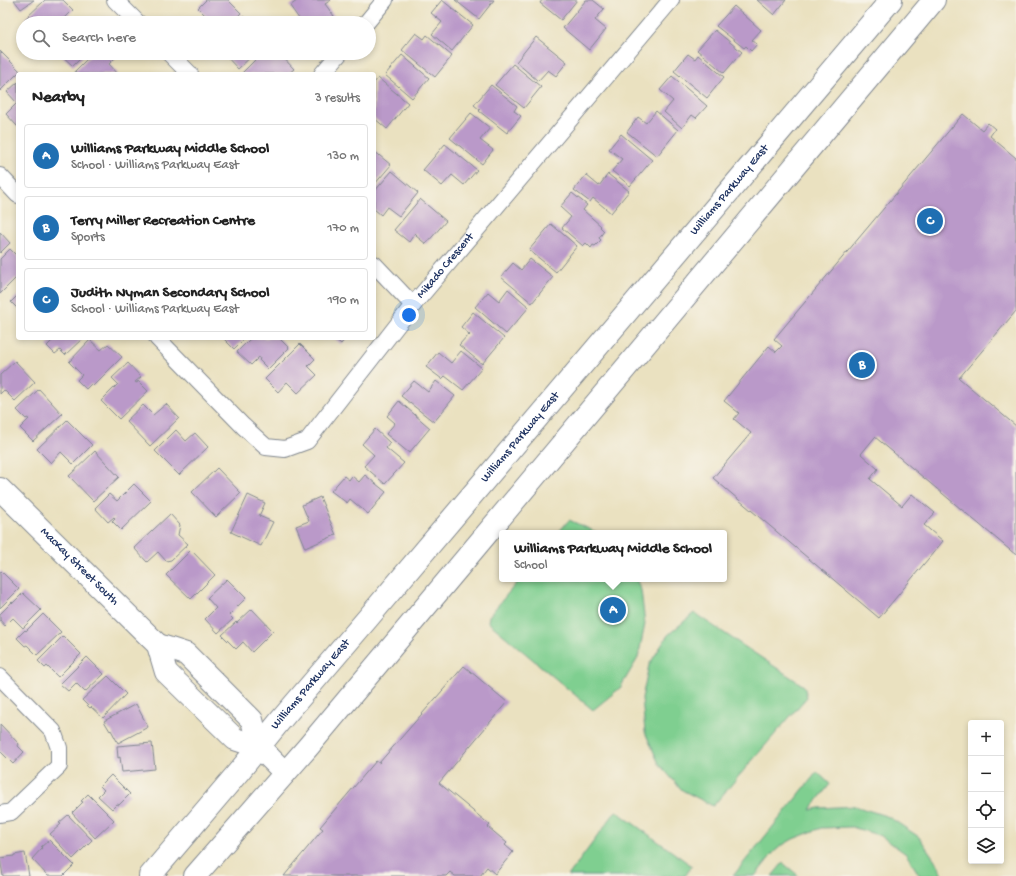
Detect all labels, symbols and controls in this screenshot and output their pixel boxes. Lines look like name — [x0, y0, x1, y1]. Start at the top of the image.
search box — [16, 16, 376, 60]
icon: search — [30, 27, 52, 49]
text: Search here — [62, 29, 136, 47]
text: Nearby — [32, 88, 85, 108]
text: 3 results — [315, 91, 360, 106]
text: Williams Parkway Middle School — [71, 140, 269, 158]
street label: Williams Parkway East — [688, 141, 773, 239]
text: A — [42, 149, 50, 164]
text: 130 m — [327, 149, 359, 164]
text: School · Williams Parkway East — [71, 158, 239, 173]
pin: C — [917, 206, 943, 236]
text: Terry Miller Recreation Centre — [71, 212, 255, 230]
text: B — [43, 221, 49, 236]
text: 170 m — [327, 221, 359, 236]
text: Sports — [71, 230, 105, 245]
street label: Mikado Crescent — [414, 230, 478, 302]
text: Judith Nyman Secondary School — [71, 284, 270, 302]
text: C — [42, 293, 50, 308]
text: 190 m — [328, 293, 359, 308]
text: School · Williams Parkway East — [71, 302, 239, 317]
your location — [399, 305, 419, 325]
pin: B — [849, 350, 875, 380]
street label: Williams Parkway East — [478, 389, 564, 486]
street label: MacKay Street South — [37, 525, 122, 609]
popup — [499, 530, 727, 582]
text: Williams Parkway Middle School — [514, 540, 712, 558]
text: School — [514, 558, 548, 573]
pin: A — [600, 595, 626, 625]
street label: Williams Parkway East — [269, 636, 354, 733]
map controls — [968, 720, 1004, 864]
button: + — [968, 720, 1004, 756]
button: − — [968, 756, 1004, 792]
button: locate — [968, 792, 1004, 828]
button: layers — [968, 828, 1004, 864]

